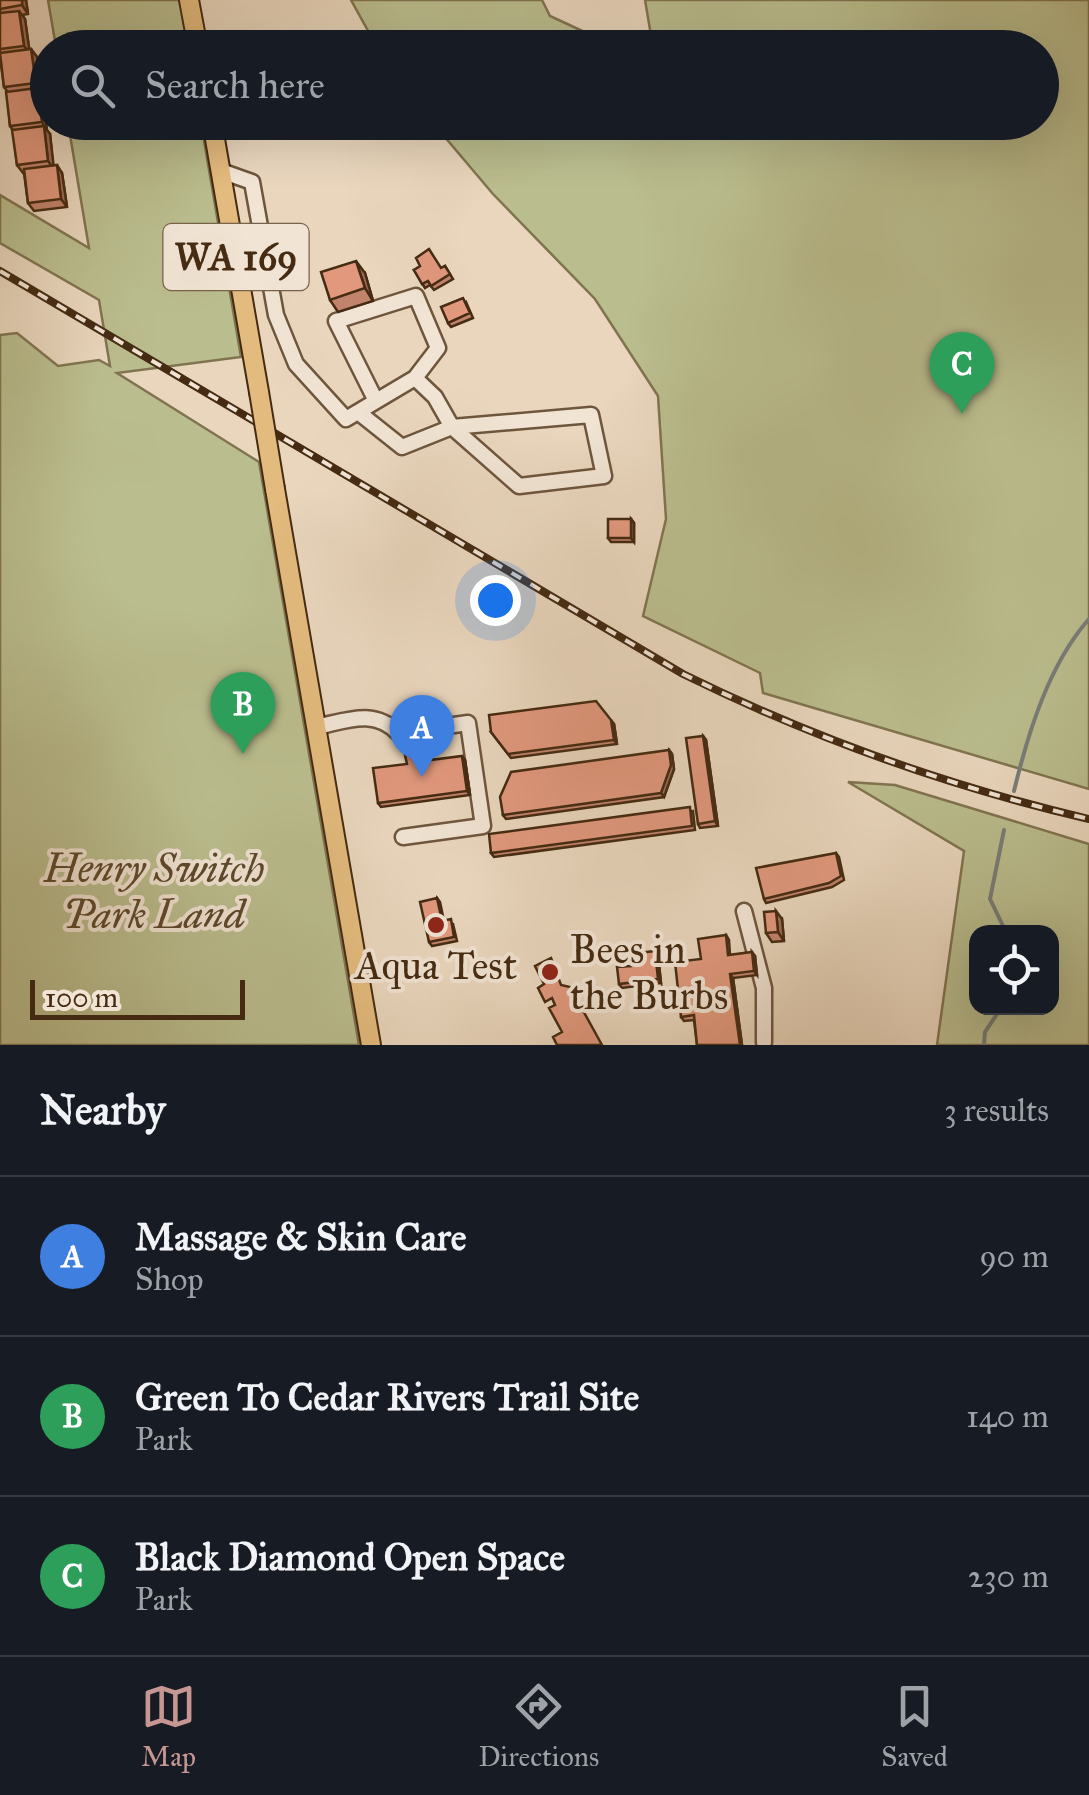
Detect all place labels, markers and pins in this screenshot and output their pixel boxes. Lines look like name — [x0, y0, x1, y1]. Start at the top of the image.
pin: C — [930, 332, 994, 414]
pin: B — [210, 672, 276, 754]
pin: A — [390, 694, 454, 777]
marker: Aqua Test — [425, 914, 447, 936]
place label: Bees in the Burbs — [570, 925, 728, 1020]
place label: Aqua Test — [353, 941, 517, 990]
marker: Bees in the Burbs — [539, 961, 561, 983]

